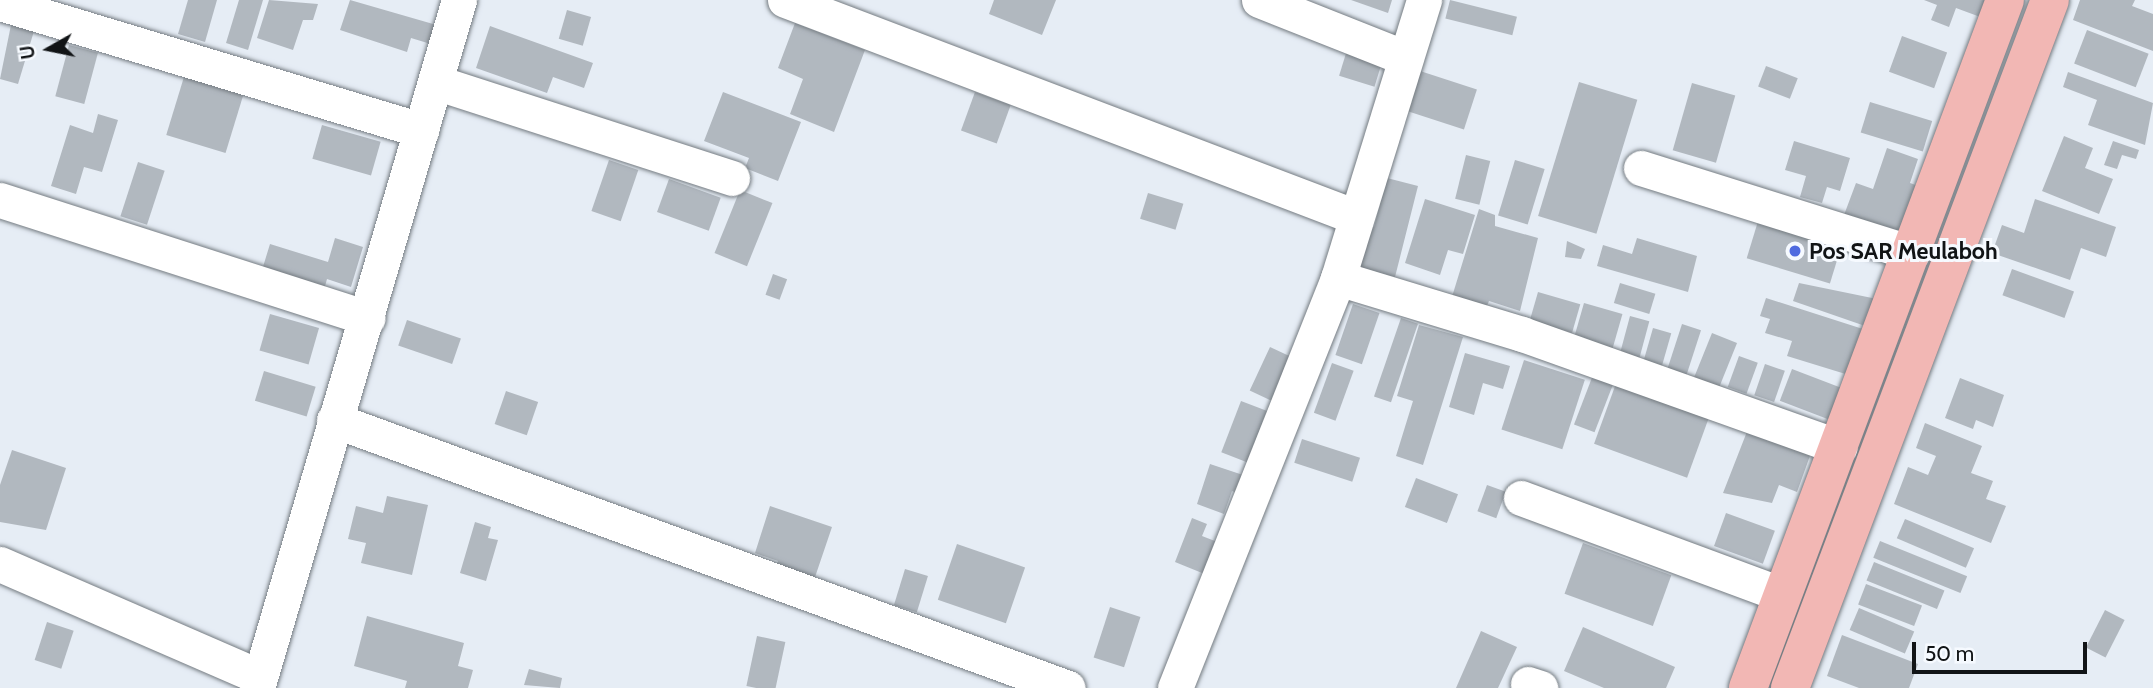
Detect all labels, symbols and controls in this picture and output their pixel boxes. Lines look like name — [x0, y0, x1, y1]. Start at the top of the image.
north arrow — [14, 14, 84, 84]
text: U — [15, 44, 40, 61]
place label: Pos SAR Meulaboh — [1809, 237, 1998, 265]
marker: Pos SAR Meulaboh — [1787, 243, 1803, 259]
scale bar — [1915, 628, 2090, 672]
text: 50 m — [1925, 641, 1974, 666]

